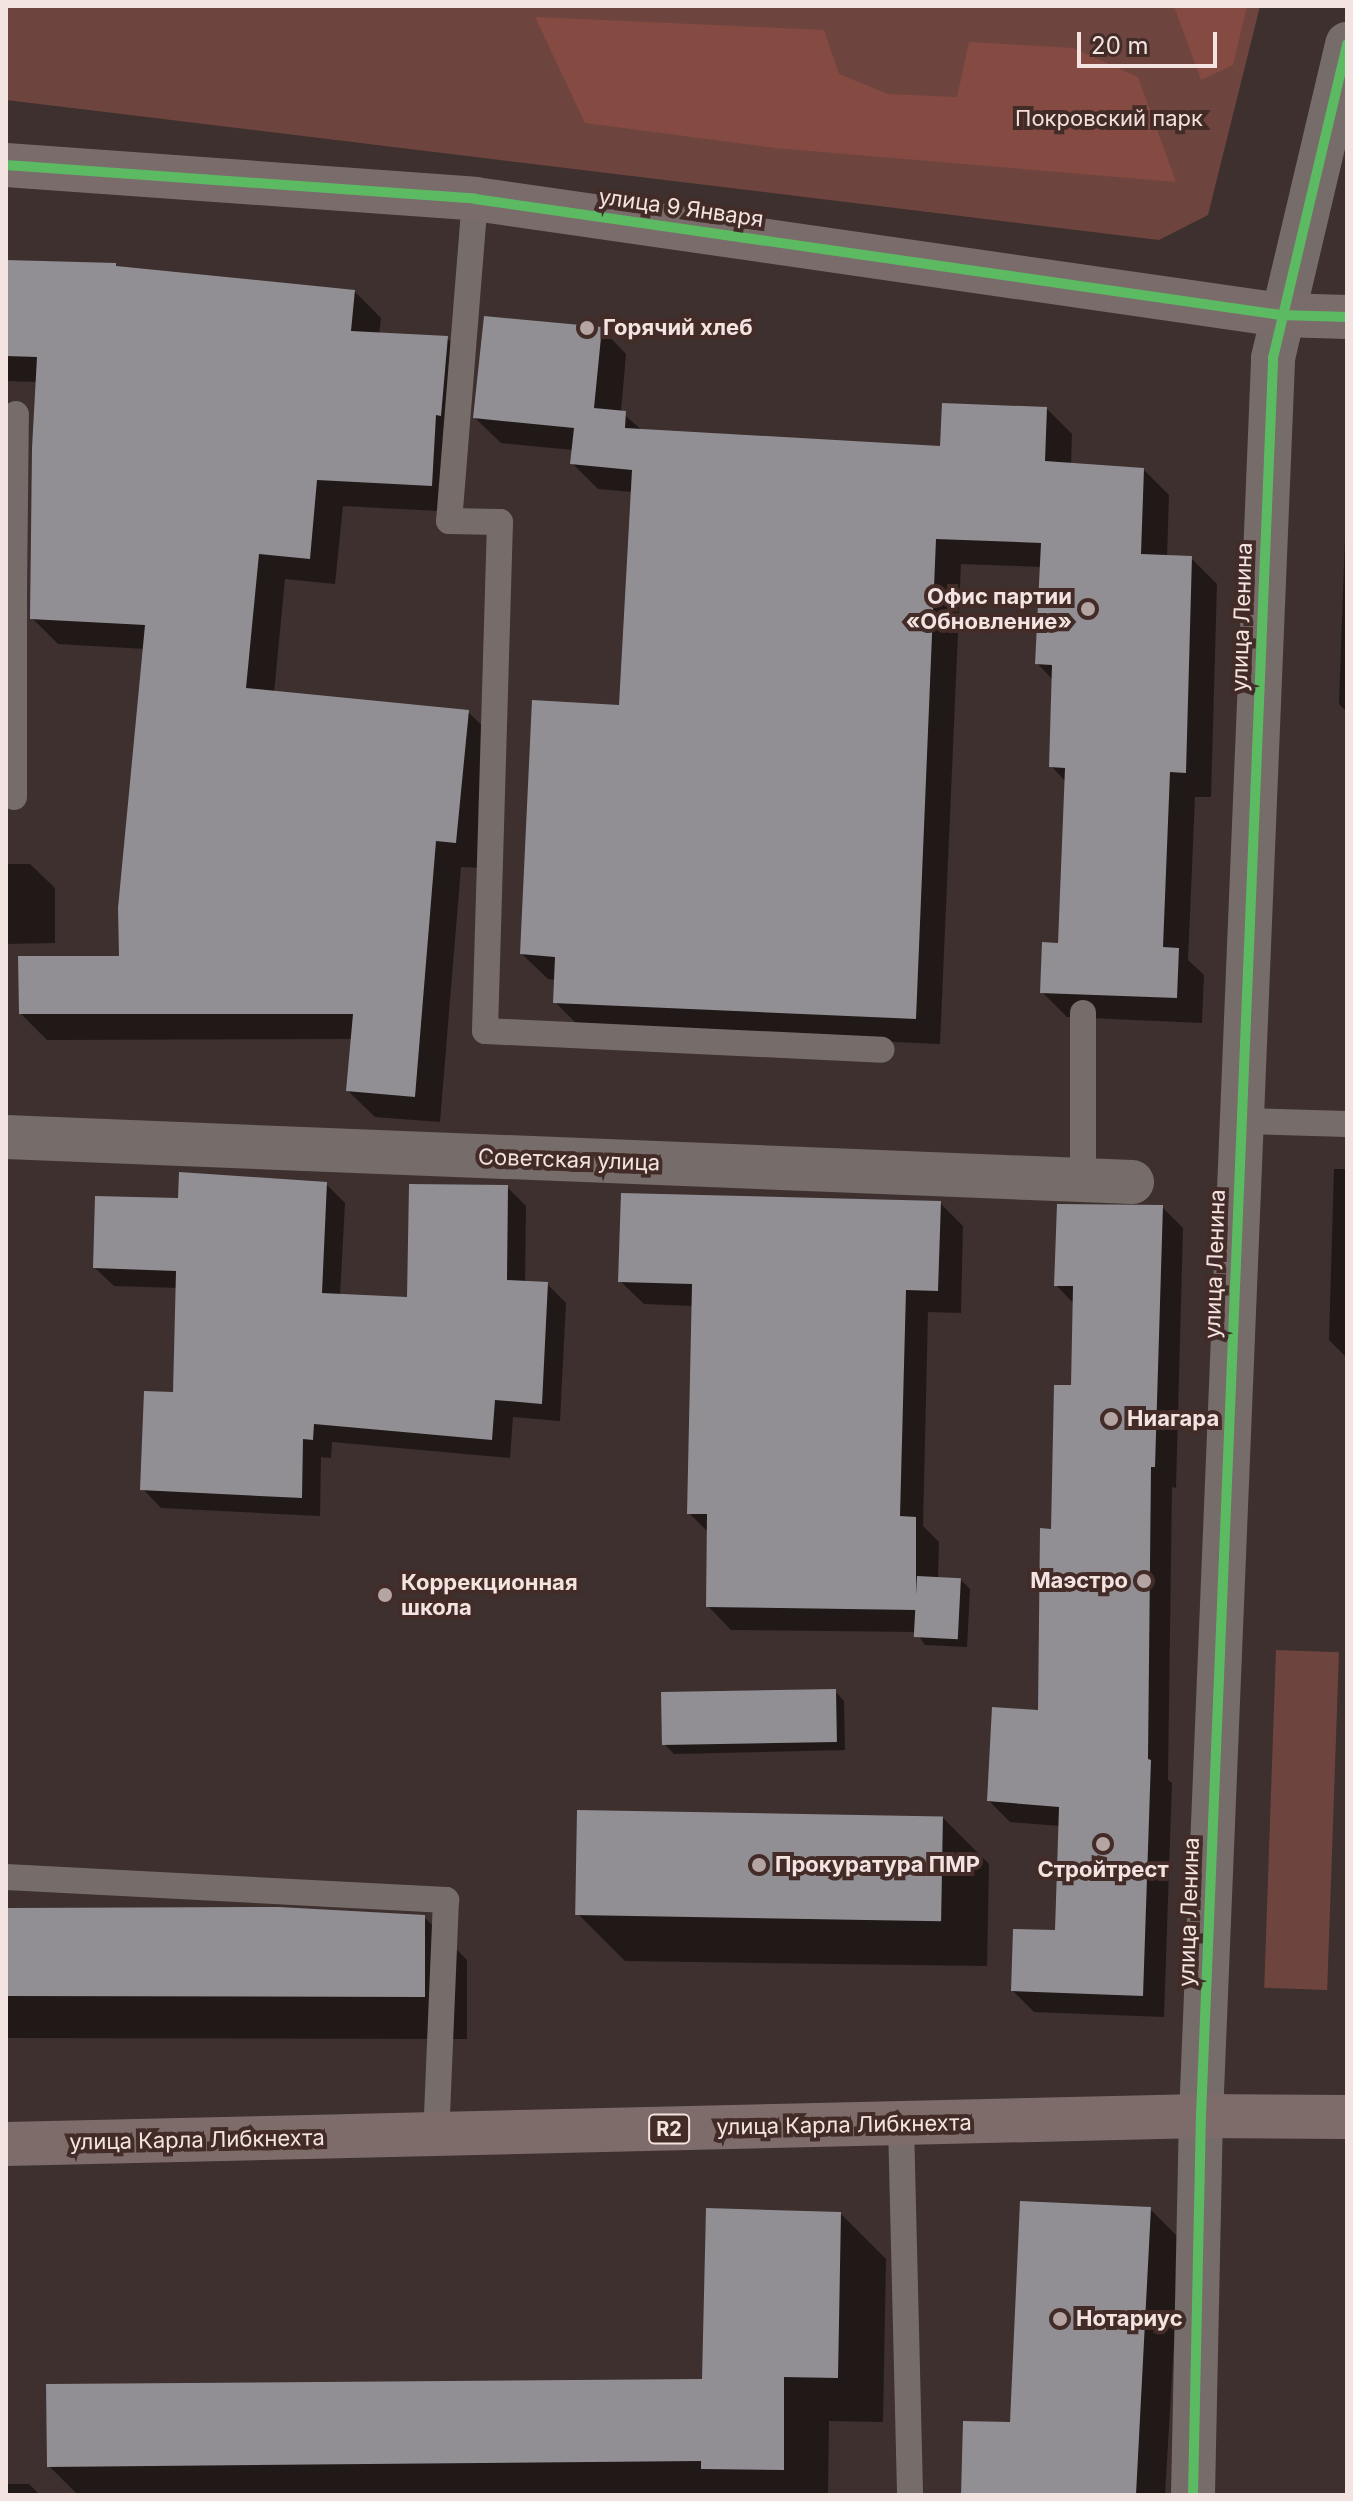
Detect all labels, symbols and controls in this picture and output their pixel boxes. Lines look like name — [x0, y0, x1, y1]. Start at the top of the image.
scale bar — [1081, 16, 1221, 66]
text: 20 m — [1091, 31, 1149, 60]
park label: Покровский парк — [1015, 106, 1203, 132]
street label: улица 9 Января — [597, 183, 765, 233]
place label: Горячий хлеб — [603, 315, 753, 341]
marker: Горячий хлеб — [578, 319, 596, 337]
street label: улица Ленина — [1226, 542, 1258, 692]
place label: Офис партии «Обновление» — [906, 583, 1072, 634]
marker: Офис партии «Обновление» — [1079, 600, 1097, 618]
street label: Советская улица — [478, 1144, 660, 1176]
street label: улица Ленина — [1199, 1189, 1231, 1339]
place label: Ниагара — [1127, 1406, 1219, 1432]
marker: Ниагара — [1102, 1410, 1120, 1428]
place label: Маэстро — [1030, 1568, 1128, 1594]
place label: Коррекционная школа — [401, 1569, 578, 1620]
marker: Маэстро — [1135, 1572, 1153, 1590]
marker: Коррекционная школа — [376, 1586, 394, 1604]
marker: Стройтрест — [1094, 1835, 1112, 1853]
street label: улица Ленина — [1173, 1837, 1205, 1987]
place label: Прокуратура ПМР — [775, 1852, 980, 1878]
marker: Прокуратура ПМР — [750, 1856, 768, 1874]
place label: Стройтрест — [1037, 1857, 1169, 1883]
street label: улица Карла Либкнехта — [716, 2110, 972, 2140]
road number: R2 — [647, 2113, 691, 2145]
street label: улица Карла Либкнехта — [69, 2125, 325, 2155]
place label: Нотариус — [1076, 2306, 1183, 2332]
marker: Нотариус — [1051, 2310, 1069, 2328]

